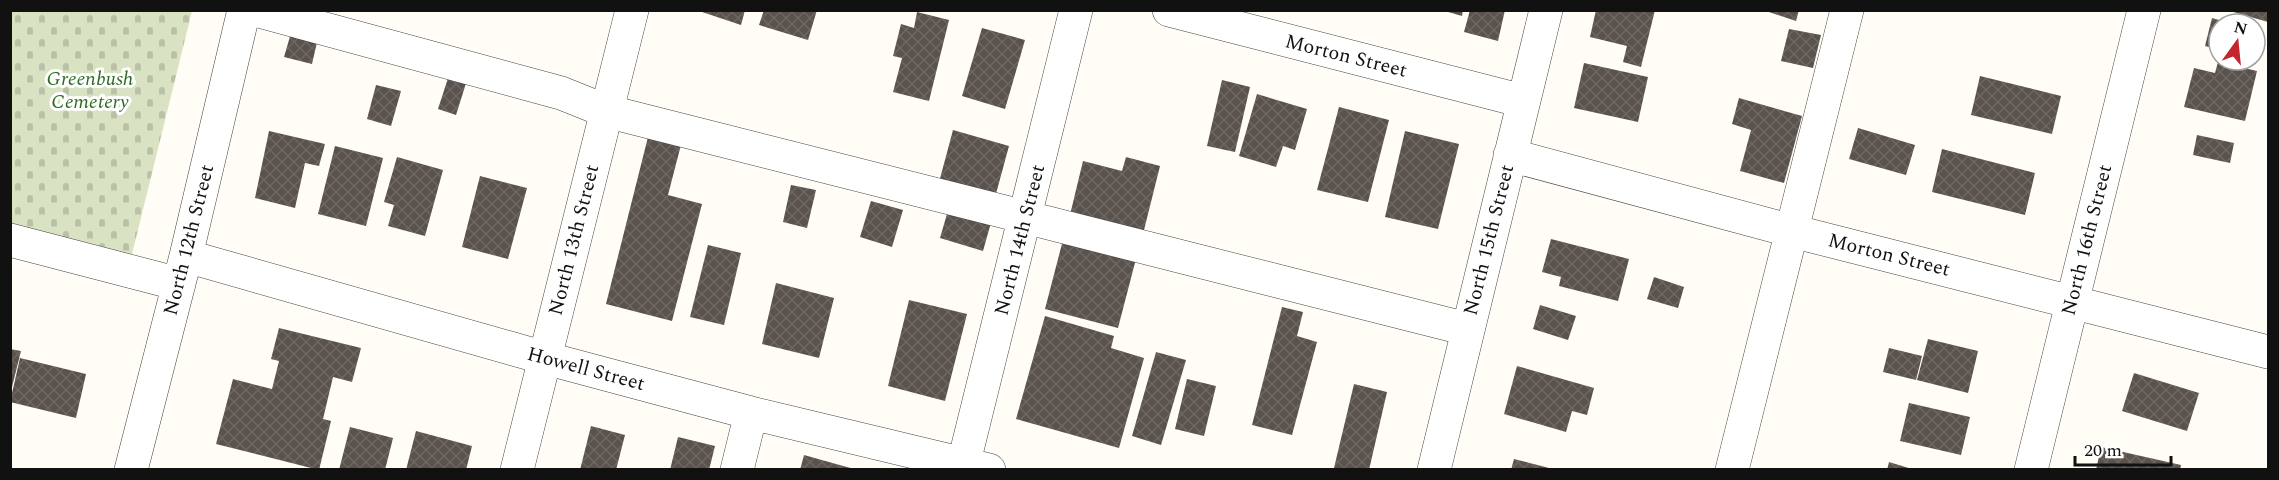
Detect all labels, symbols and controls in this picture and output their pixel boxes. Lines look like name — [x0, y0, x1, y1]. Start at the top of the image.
north arrow — [2207, 12, 2267, 72]
text: N — [2231, 15, 2250, 42]
street label: Morton Street — [1282, 26, 1410, 86]
park label: Greenbush Cemetery — [47, 64, 133, 117]
street label: North 12th Street — [156, 161, 222, 319]
street label: North 13th Street — [541, 161, 607, 319]
street label: North 14th Street — [987, 161, 1053, 319]
street label: North 15th Street — [1456, 161, 1522, 319]
street label: North 16th Street — [2054, 161, 2120, 319]
street label: Morton Street — [1825, 225, 1953, 285]
street label: Howell Street — [524, 339, 648, 399]
scale bar — [2075, 429, 2171, 467]
text: 20 m — [2084, 437, 2122, 464]

